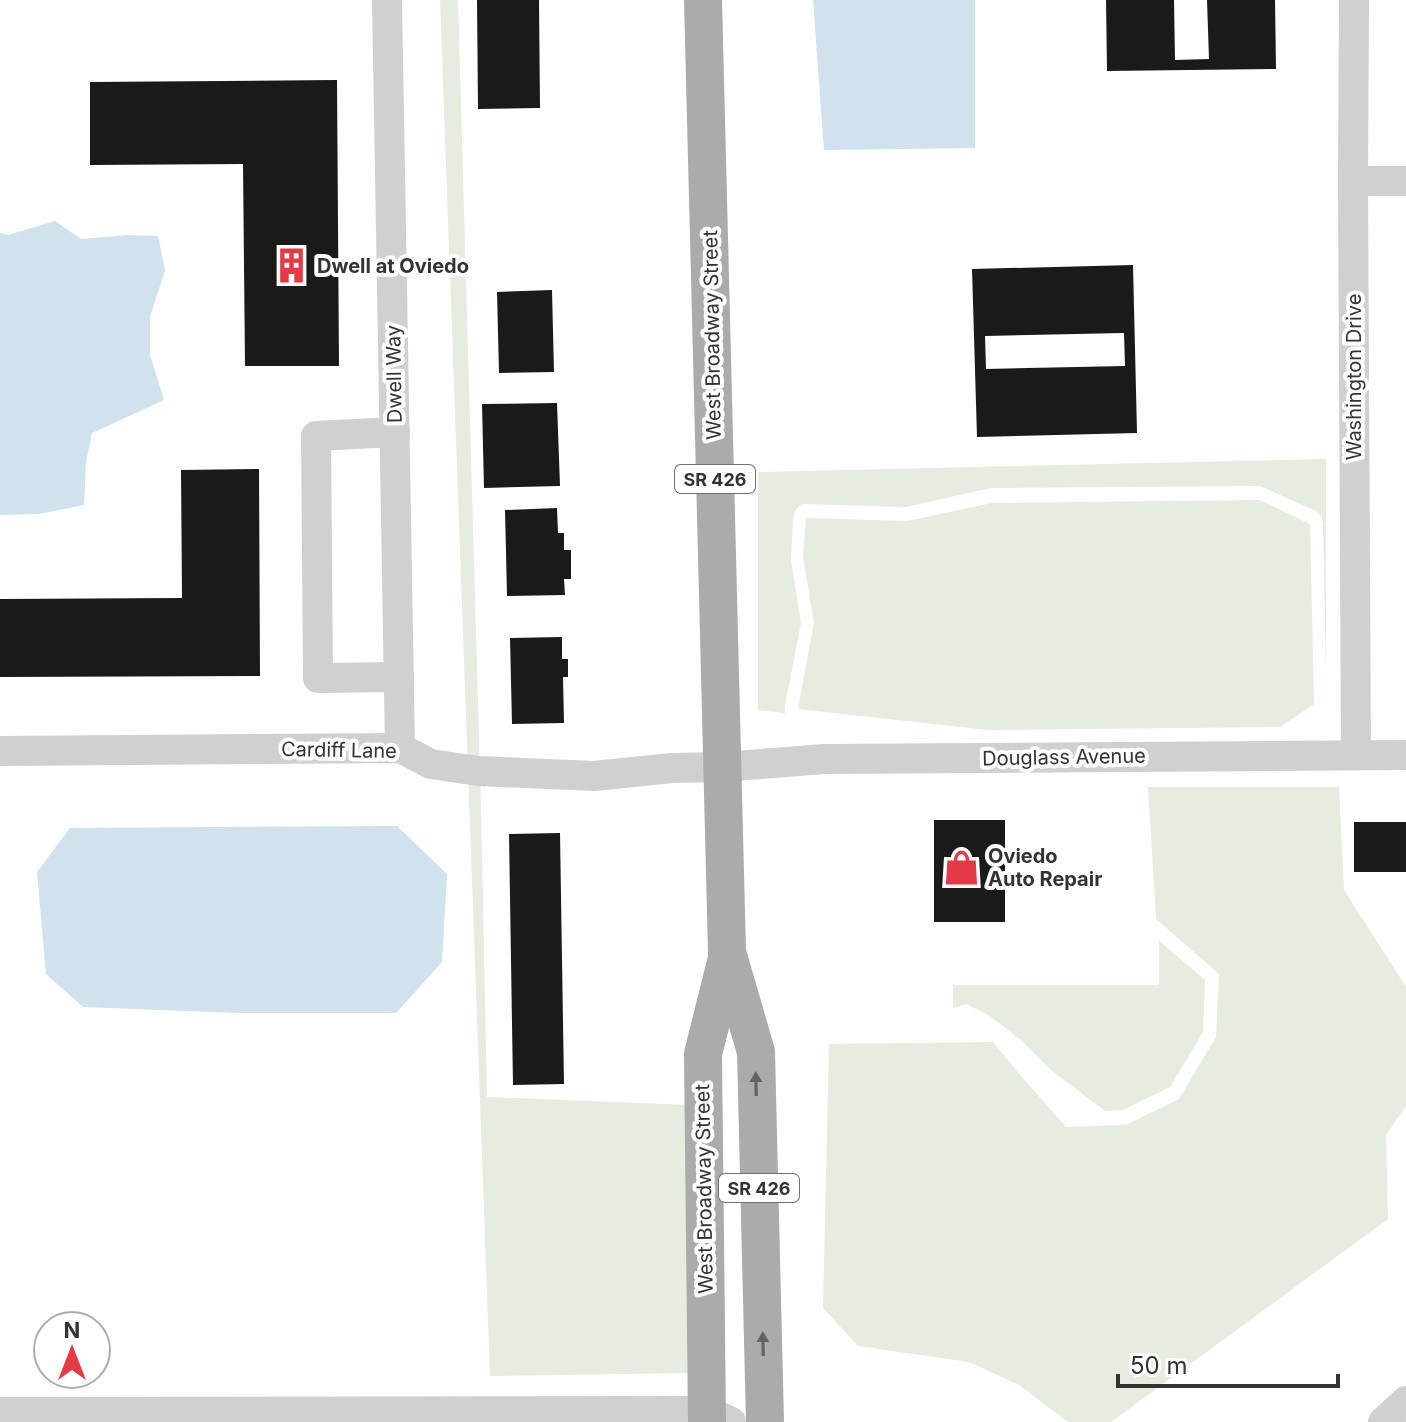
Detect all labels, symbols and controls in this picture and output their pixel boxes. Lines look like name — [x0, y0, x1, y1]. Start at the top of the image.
street label: West Broadway Street — [698, 230, 726, 440]
building icon: Dwell at Oviedo — [272, 247, 310, 285]
place label: Dwell at Oviedo — [317, 254, 469, 278]
street label: Washington Drive — [1342, 294, 1366, 460]
street label: Dwell Way — [381, 325, 407, 423]
road number: SR 426 — [675, 465, 755, 493]
street label: Cardiff Lane — [281, 737, 397, 763]
street label: Douglass Avenue — [982, 744, 1146, 770]
place label: Oviedo Auto Repair — [988, 844, 1102, 891]
shop icon: Oviedo Auto Repair — [943, 848, 981, 886]
one-way arrow — [750, 1071, 763, 1096]
street label: West Broadway Street — [690, 1084, 718, 1294]
road number: SR 426 — [719, 1174, 799, 1202]
north arrow — [32, 1310, 112, 1390]
text: N — [64, 1317, 80, 1343]
one-way arrow — [756, 1331, 769, 1356]
scale bar — [1118, 1338, 1338, 1388]
text: 50 m — [1130, 1351, 1188, 1380]

